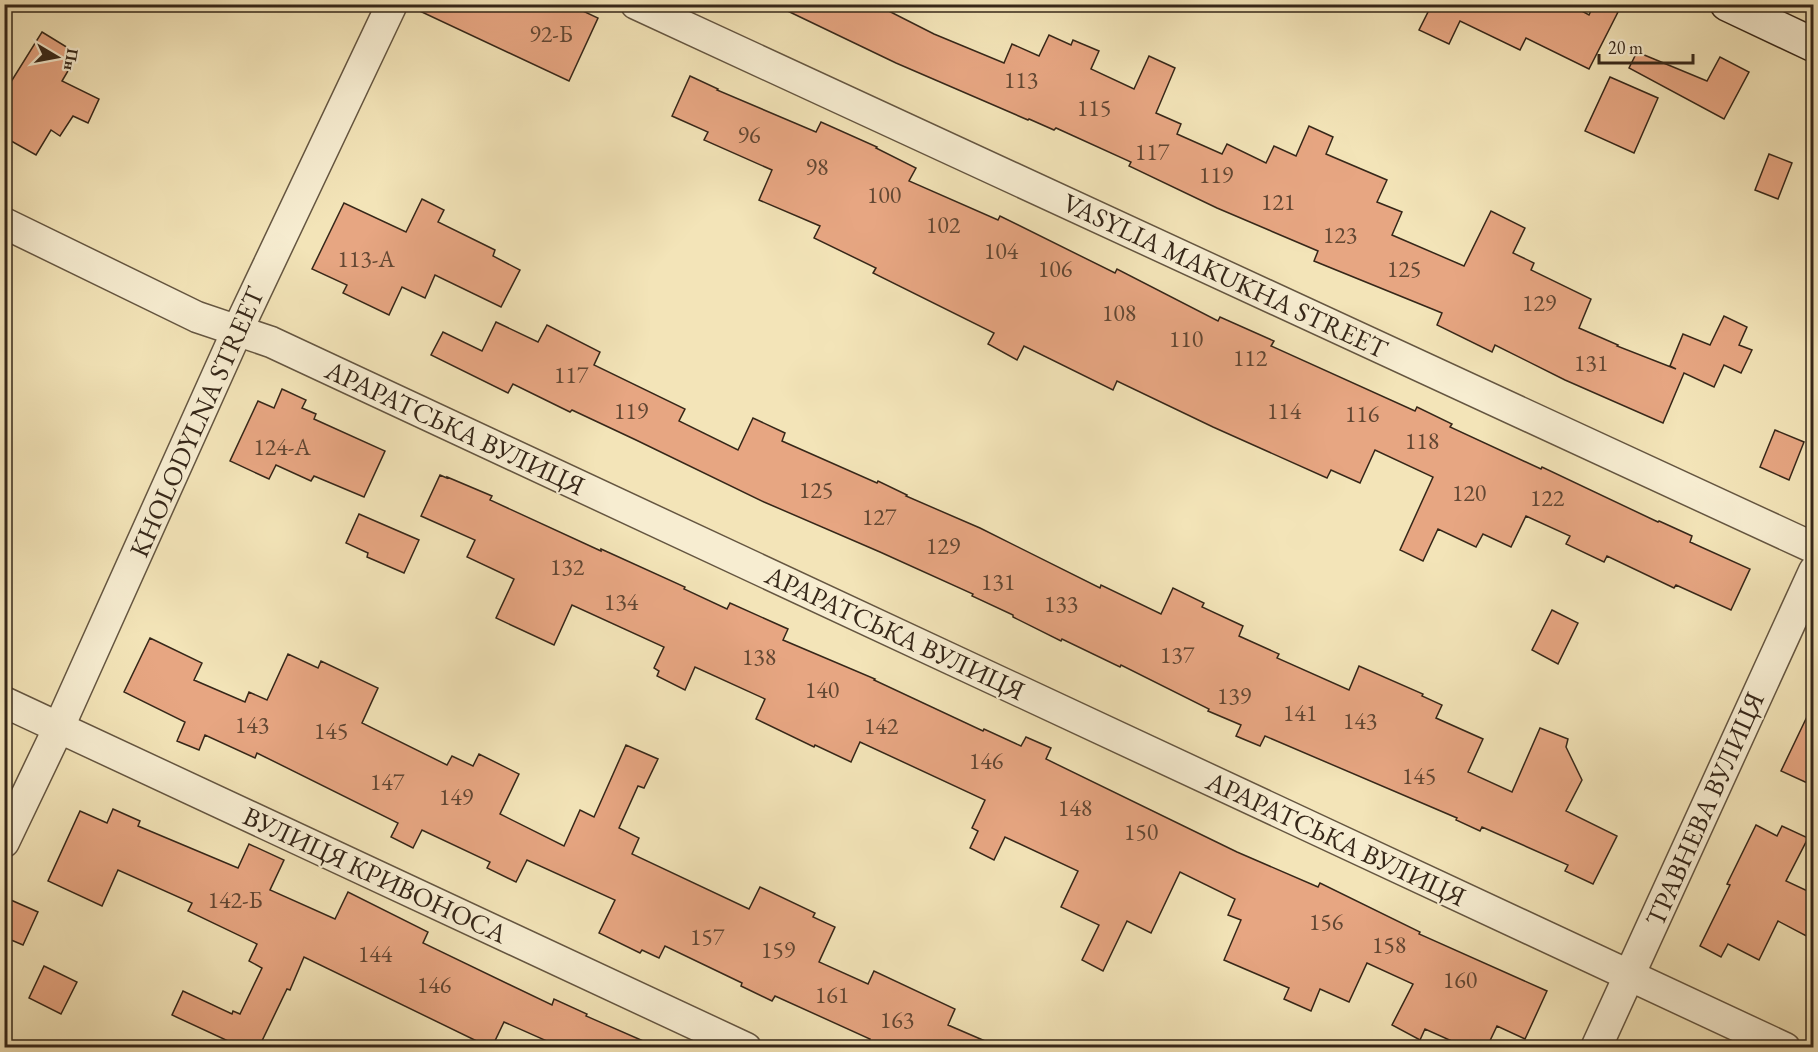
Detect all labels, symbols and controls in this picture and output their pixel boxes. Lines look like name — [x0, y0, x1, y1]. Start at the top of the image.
house number: 92-Б — [529, 18, 573, 49]
north arrow — [27, 27, 87, 87]
scale bar — [1599, 27, 1694, 65]
text: 20 m — [1608, 36, 1643, 59]
text: Пн — [59, 47, 84, 72]
house number: 113 — [1004, 64, 1038, 95]
house number: 115 — [1077, 92, 1111, 123]
house number: 96 — [737, 119, 761, 150]
house number: 117 — [1135, 136, 1170, 167]
house number: 98 — [805, 151, 829, 182]
house number: 119 — [1199, 159, 1234, 190]
house number: 100 — [867, 179, 901, 210]
street label: VASYLIA MAKUKHA STREET — [1057, 185, 1394, 367]
house number: 121 — [1261, 186, 1295, 217]
house number: 102 — [926, 209, 961, 240]
house number: 123 — [1323, 219, 1357, 250]
house number: 104 — [984, 235, 1019, 266]
house number: 113-А — [337, 243, 395, 274]
house number: 106 — [1038, 253, 1072, 284]
house number: 125 — [1387, 253, 1421, 284]
street label: KHOLODYLNA STREET — [121, 280, 272, 562]
house number: 129 — [1522, 287, 1557, 318]
house number: 108 — [1102, 297, 1136, 328]
house number: 110 — [1169, 323, 1203, 354]
house number: 112 — [1233, 342, 1268, 373]
house number: 131 — [1574, 347, 1608, 378]
street label: АРАРАТСЬКА ВУЛИЦЯ — [319, 352, 591, 503]
house number: 117 — [554, 359, 589, 390]
house number: 119 — [614, 395, 649, 426]
house number: 114 — [1267, 395, 1302, 426]
house number: 116 — [1345, 398, 1379, 429]
house number: 118 — [1405, 425, 1439, 456]
house number: 124-А — [253, 431, 311, 462]
house number: 125 — [799, 474, 833, 505]
house number: 120 — [1452, 477, 1486, 508]
house number: 122 — [1530, 482, 1565, 513]
house number: 127 — [862, 501, 897, 532]
house number: 129 — [926, 530, 961, 561]
house number: 132 — [550, 551, 585, 582]
street label: АРАРАТСЬКА ВУЛИЦЯ — [759, 557, 1031, 708]
house number: 131 — [981, 566, 1015, 597]
house number: 134 — [604, 586, 639, 617]
house number: 133 — [1044, 588, 1078, 619]
house number: 137 — [1160, 639, 1195, 670]
house number: 138 — [742, 641, 776, 672]
house number: 140 — [805, 674, 839, 705]
house number: 139 — [1217, 680, 1252, 711]
street label: ТРАВНЕВА ВУЛИЦЯ — [1637, 686, 1772, 931]
house number: 141 — [1283, 697, 1317, 728]
house number: 143 — [1343, 705, 1377, 736]
house number: 143 — [235, 709, 269, 740]
house number: 142 — [864, 710, 899, 741]
house number: 145 — [314, 715, 348, 746]
house number: 146 — [969, 745, 1003, 776]
house number: 145 — [1402, 760, 1436, 791]
street label: АРАРАТСЬКА ВУЛИЦЯ — [1200, 763, 1472, 914]
house number: 147 — [370, 766, 405, 797]
house number: 149 — [439, 781, 474, 812]
house number: 148 — [1058, 792, 1092, 823]
street label: ВУЛИЦЯ КРИВОНОСА — [238, 798, 513, 951]
house number: 150 — [1124, 816, 1158, 847]
house number: 142-Б — [207, 884, 263, 915]
house number: 156 — [1309, 906, 1343, 937]
house number: 157 — [690, 921, 725, 952]
house number: 158 — [1372, 929, 1406, 960]
house number: 159 — [761, 934, 796, 965]
house number: 144 — [358, 938, 393, 969]
house number: 160 — [1443, 964, 1477, 995]
house number: 146 — [417, 969, 451, 1000]
house number: 161 — [815, 979, 849, 1010]
house number: 163 — [880, 1004, 914, 1035]

